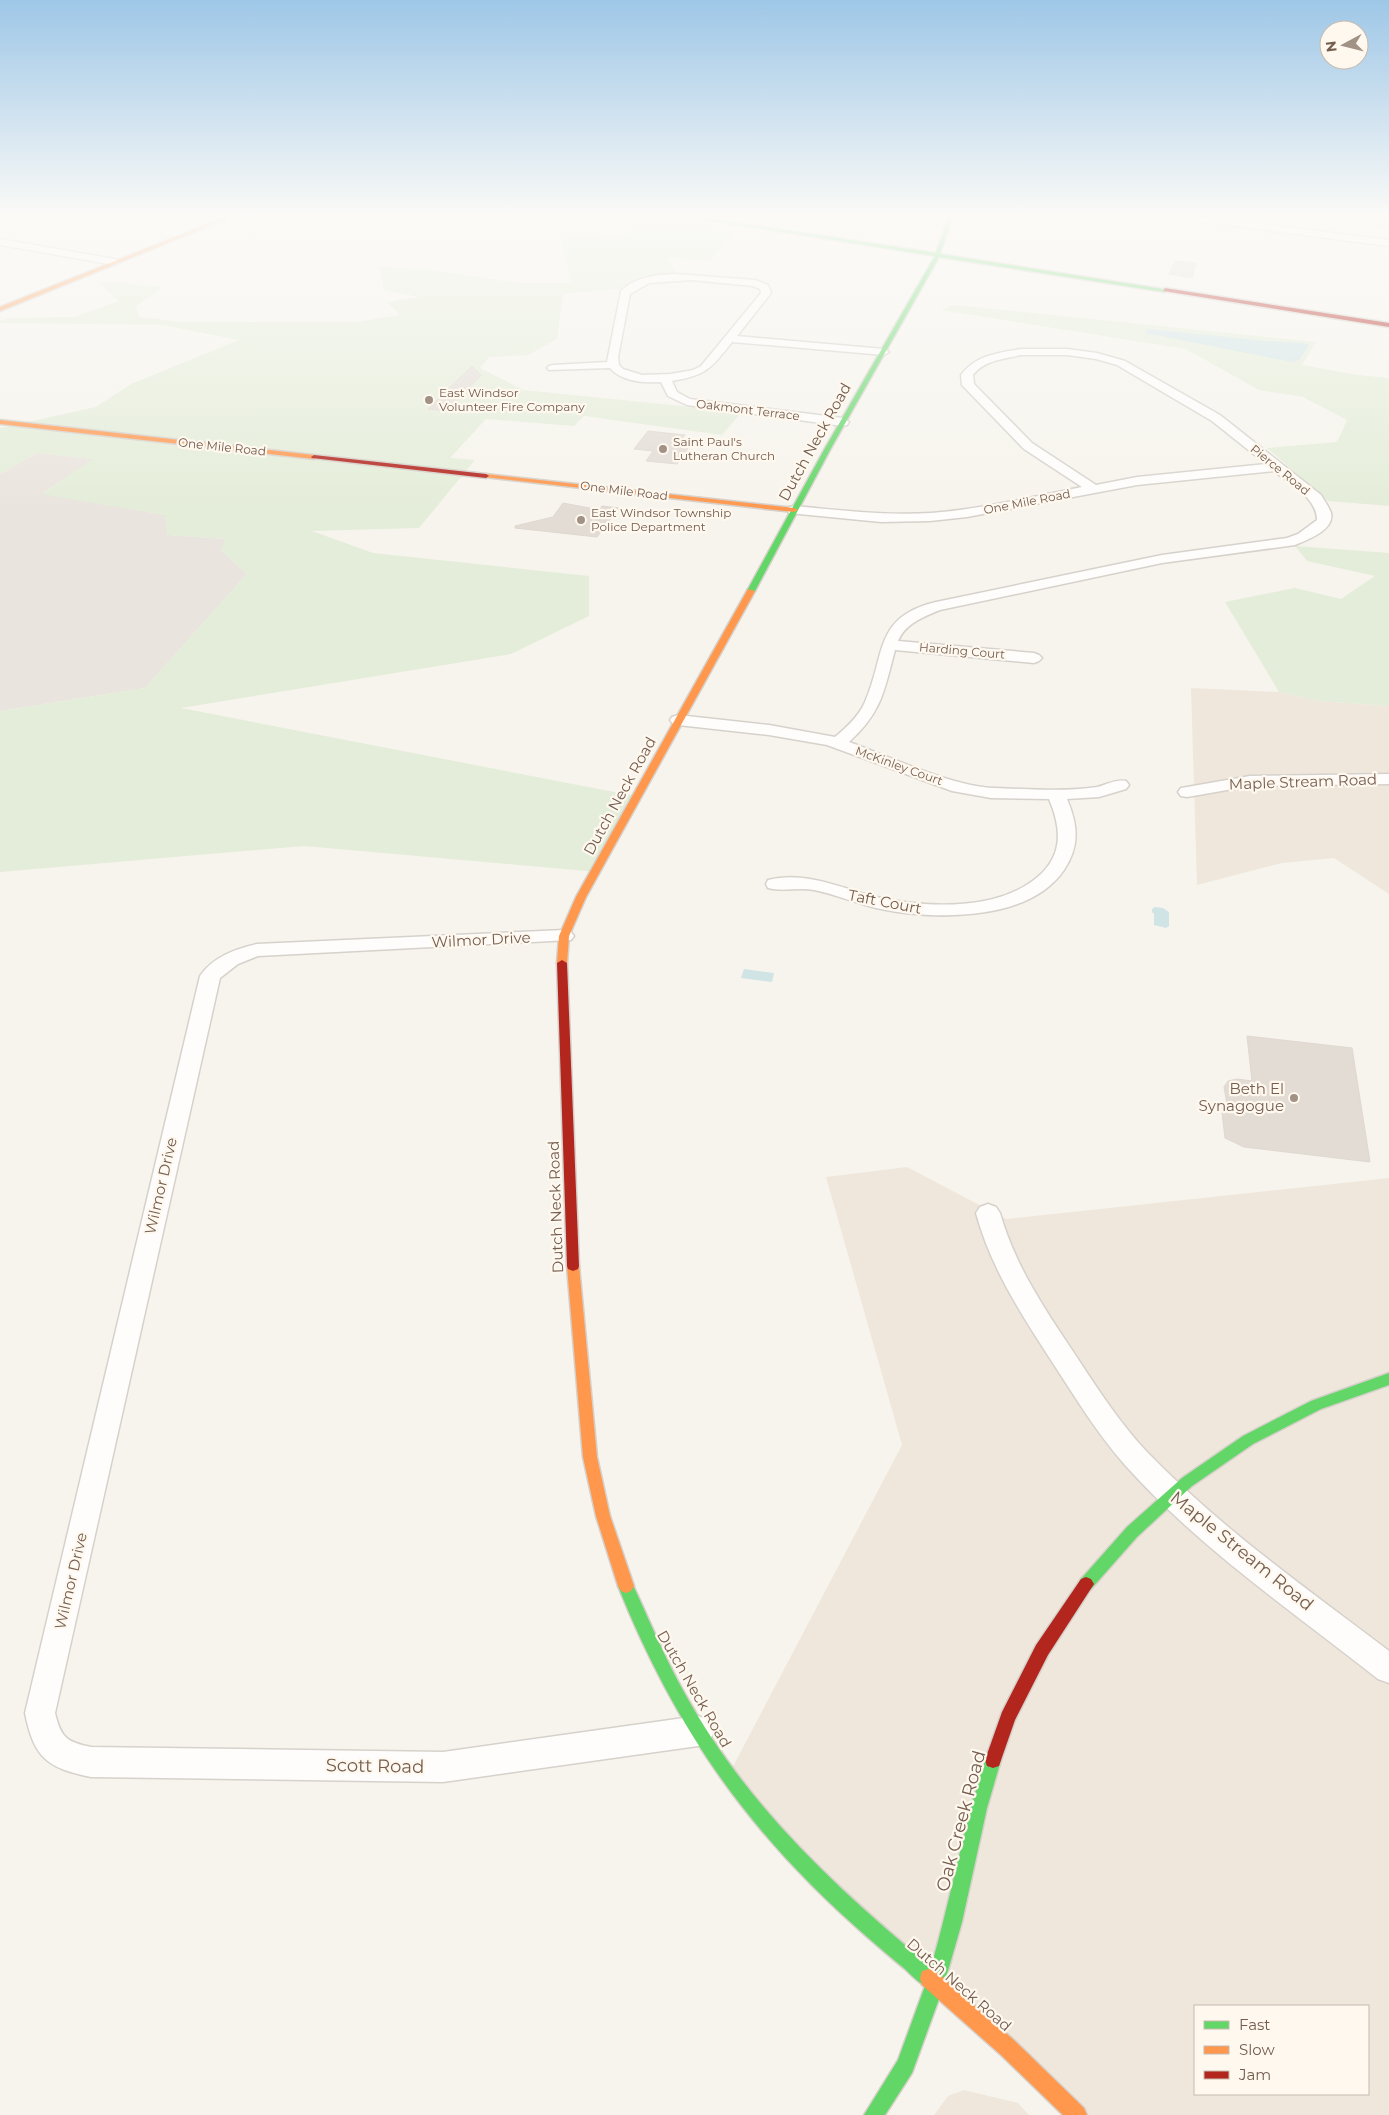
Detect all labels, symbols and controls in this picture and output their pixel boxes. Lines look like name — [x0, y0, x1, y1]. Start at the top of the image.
north arrow — [1319, 20, 1369, 70]
text: N — [1321, 40, 1341, 53]
street label: Dutch Neck Road — [774, 379, 855, 504]
place label: East Windsor Volunteer Fire Company — [439, 385, 585, 414]
marker: East Windsor Volunteer Fire Company — [423, 394, 435, 406]
street label: Oakmont Terrace — [695, 396, 801, 423]
street label: One Mile Road — [177, 434, 267, 459]
place label: Saint Paul's Lutheran Church — [673, 434, 775, 463]
street label: Pierce Road — [1248, 441, 1313, 498]
marker: Saint Paul's Lutheran Church — [657, 443, 669, 455]
street label: One Mile Road — [579, 478, 669, 503]
street label: One Mile Road — [982, 486, 1072, 517]
place label: East Windsor Township Police Department — [591, 505, 731, 534]
marker: East Windsor Township Police Department — [575, 514, 587, 526]
street label: Harding Court — [919, 639, 1006, 662]
street label: Dutch Neck Road — [579, 733, 660, 858]
street label: McKinley Court — [853, 743, 945, 788]
street label: Maple Stream Road — [1229, 769, 1377, 794]
street label: Taft Court — [847, 885, 923, 918]
street label: Wilmor Drive — [431, 927, 531, 952]
place label: Beth El Synagogue — [1199, 1079, 1284, 1115]
marker: Beth El Synagogue — [1288, 1092, 1300, 1104]
street label: Wilmor Drive — [140, 1136, 181, 1236]
street label: Dutch Neck Road — [544, 1141, 567, 1274]
street label: Maple Stream Road — [1166, 1486, 1318, 1616]
street label: Wilmor Drive — [50, 1531, 91, 1631]
street label: Dutch Neck Road — [653, 1627, 736, 1751]
street label: Oak Creek Road — [932, 1748, 990, 1894]
street label: Scott Road — [326, 1754, 424, 1778]
street label: Dutch Neck Road — [903, 1934, 1016, 2035]
legend — [1194, 2005, 1369, 2095]
text: Fast — [1239, 2015, 1270, 2034]
text: Slow — [1239, 2040, 1275, 2059]
text: Jam — [1238, 2065, 1271, 2084]

